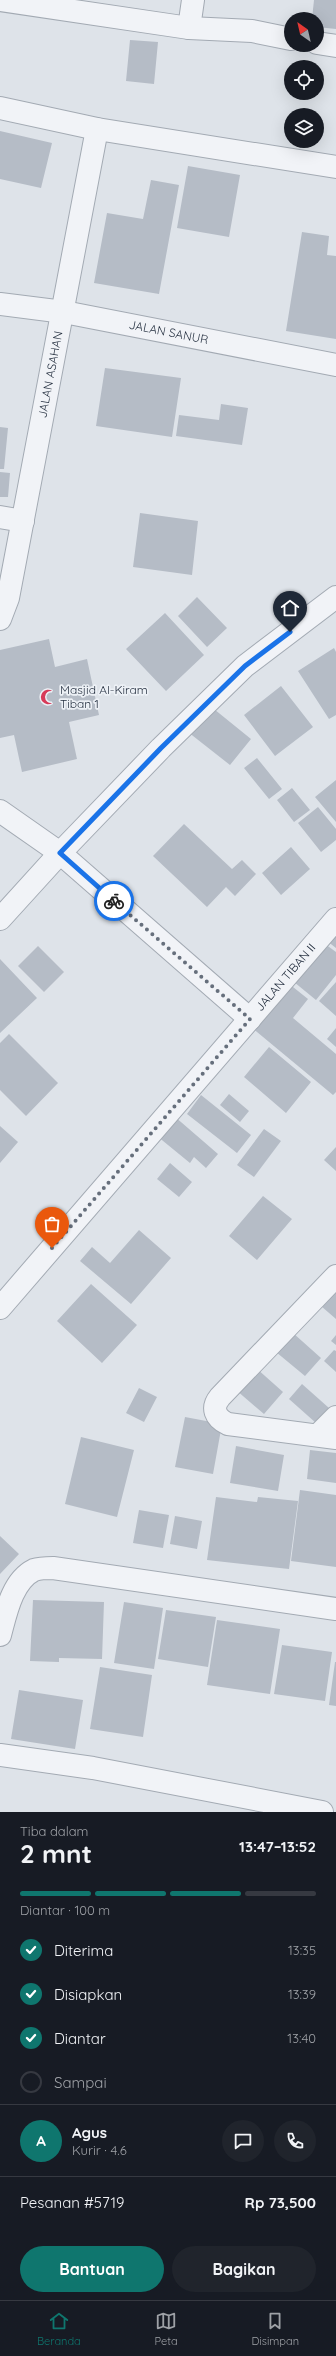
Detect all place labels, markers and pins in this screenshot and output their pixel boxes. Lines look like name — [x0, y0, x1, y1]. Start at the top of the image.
pin — [273, 591, 307, 632]
place label: Masjid Al-Kiram Tiban 1 — [60, 682, 148, 711]
mosque icon: Masjid Al-Kiram Tiban 1 — [39, 688, 57, 706]
pin — [35, 1207, 69, 1248]

